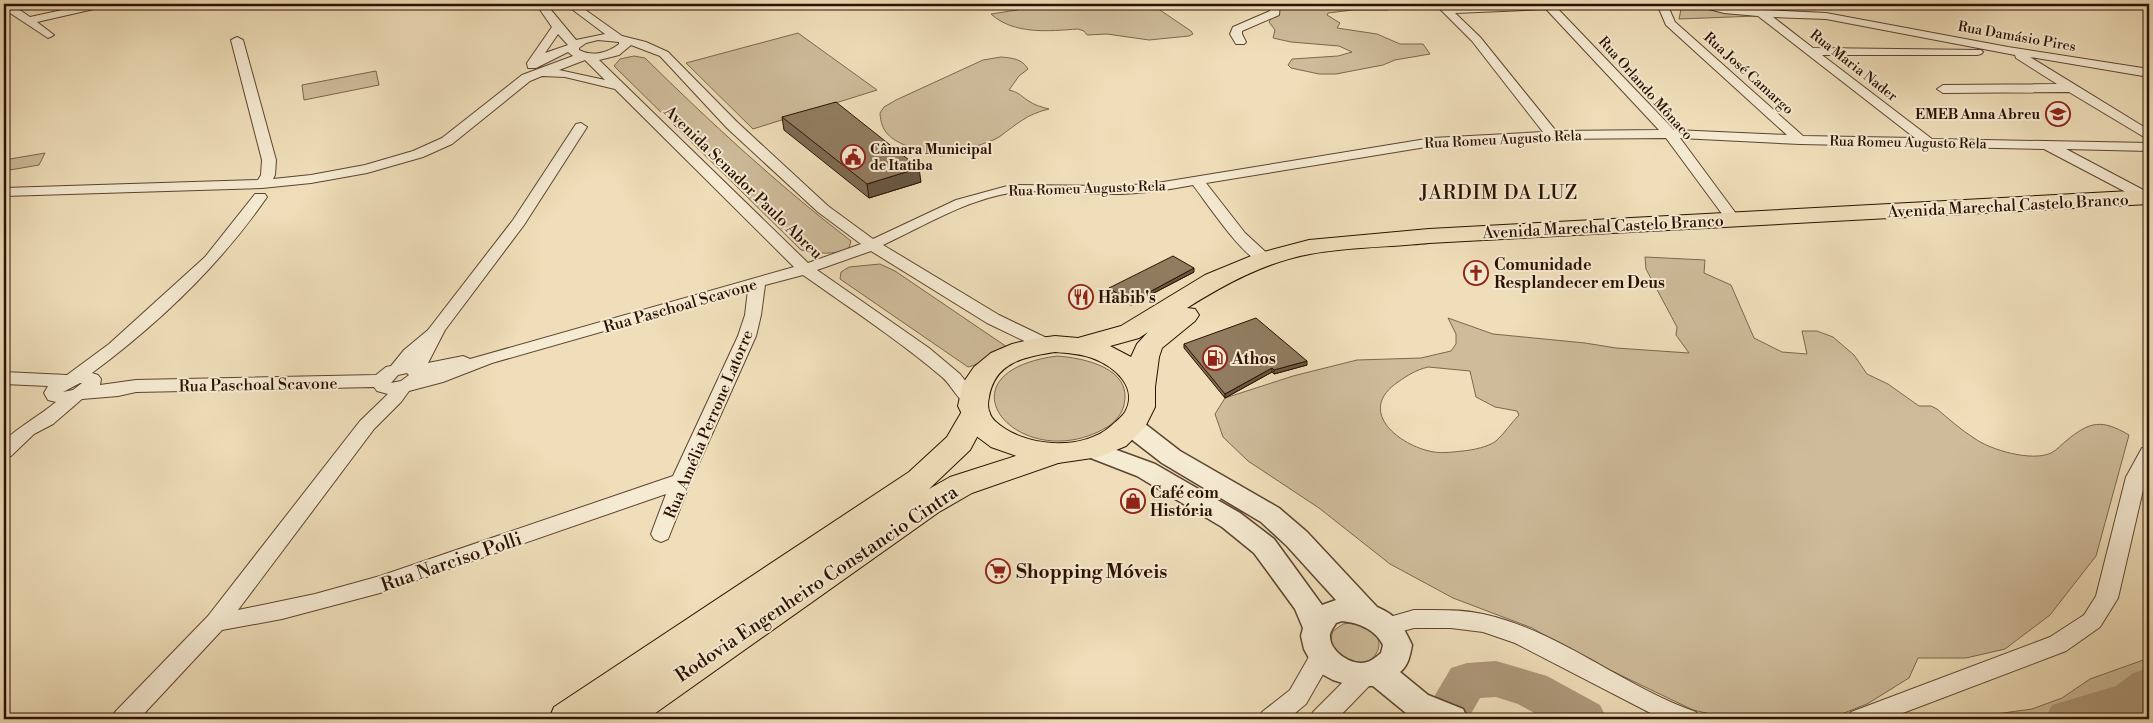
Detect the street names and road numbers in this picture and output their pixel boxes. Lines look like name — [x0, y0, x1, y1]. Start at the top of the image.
street label: Rua Damásio Pires — [1956, 18, 2077, 56]
street label: Rua Maria Nader — [1806, 26, 1901, 106]
street label: Rua José Camargo — [1700, 29, 1797, 119]
street label: Rua Orlando Mônaco — [1594, 33, 1697, 144]
street label: Avenida Senador Paulo Abreu — [659, 101, 827, 264]
street label: Rua Romeu Augusto Rela — [1424, 127, 1583, 153]
street label: Rua Romeu Augusto Rela — [1829, 133, 1988, 153]
street label: Rua Romeu Augusto Rela — [1008, 177, 1167, 201]
street label: Avenida Marechal Castelo Branco — [1886, 190, 2129, 222]
street label: Avenida Marechal Castelo Branco — [1481, 211, 1724, 243]
street label: Rua Paschoal Scavone — [601, 274, 759, 337]
street label: Rua Amélia Perrone Latorre — [660, 327, 758, 522]
street label: Rua Paschoal Scavone — [178, 374, 338, 396]
street label: Rodovia Engenheiro Constancio Cintra — [671, 480, 963, 688]
street label: Rua Narciso Polli — [378, 527, 525, 597]

